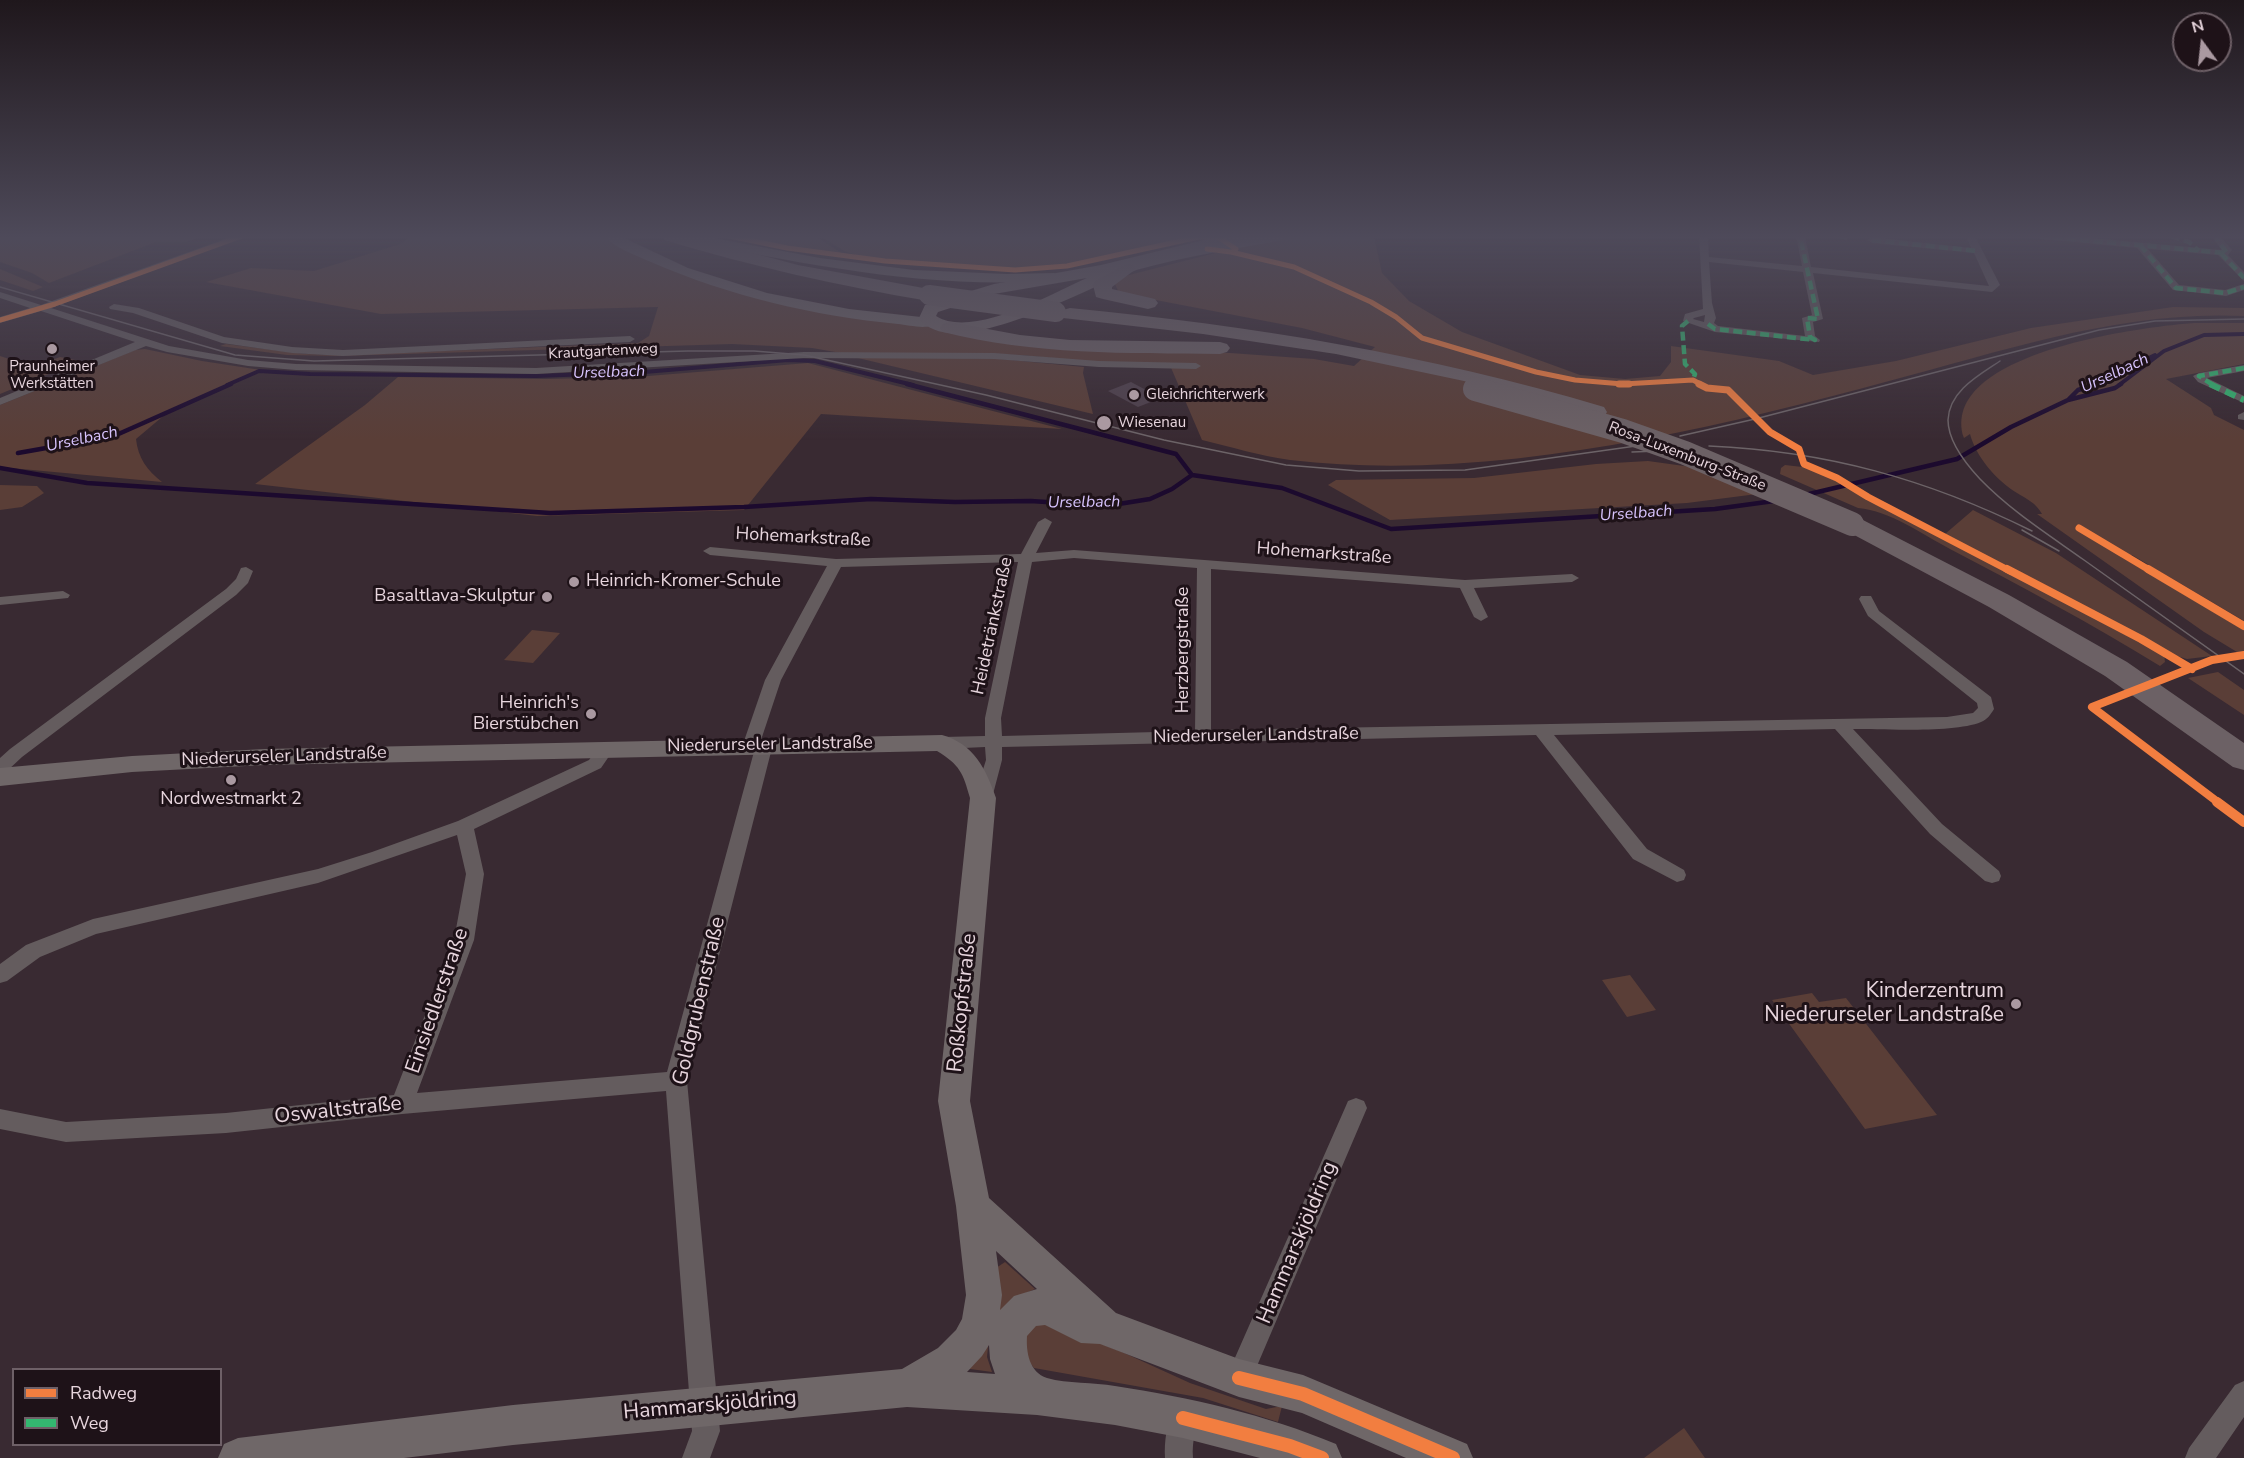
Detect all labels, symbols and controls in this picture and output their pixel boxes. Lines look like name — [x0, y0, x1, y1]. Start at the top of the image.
north arrow — [2172, 12, 2232, 72]
text: N — [2189, 14, 2206, 39]
street label: Krautgartenweg — [548, 340, 658, 364]
marker: Praunheimer Werkstätten — [45, 342, 59, 356]
water label: Urselbach — [2078, 350, 2152, 398]
place label: Praunheimer Werkstätten — [9, 358, 95, 393]
water label: Urselbach — [572, 362, 646, 384]
place label: Gleichrichterwerk — [1146, 386, 1265, 404]
marker: Gleichrichterwerk — [1127, 388, 1141, 402]
marker: Wiesenau — [1095, 414, 1113, 432]
place label: Wiesenau — [1118, 414, 1186, 432]
street label: Rosa-Luxemburg-Straße — [1606, 419, 1768, 495]
water label: Urselbach — [45, 423, 119, 457]
water label: Urselbach — [1048, 493, 1120, 513]
water label: Urselbach — [1599, 502, 1673, 526]
street label: Hohemarkstraße — [735, 524, 871, 552]
street label: Hohemarkstraße — [1256, 539, 1392, 569]
street label: Heidetränkstraße — [968, 555, 1018, 697]
place label: Heinrich-Kromer-Schule — [586, 571, 781, 593]
marker: Heinrich-Kromer-Schule — [567, 575, 581, 589]
place label: Basaltlava-Skulptur — [374, 586, 535, 608]
street label: Herzbergstraße — [1173, 587, 1195, 713]
marker: Basaltlava-Skulptur — [540, 590, 554, 604]
place label: Heinrich's Bierstübchen — [473, 693, 579, 736]
marker: Heinrich's Bierstübchen — [584, 707, 598, 721]
street label: Niederurseler Landstraße — [1153, 723, 1359, 749]
street label: Niederurseler Landstraße — [667, 732, 873, 758]
street label: Niederurseler Landstraße — [181, 743, 387, 771]
marker: Nordwestmarkt 2 — [224, 773, 238, 787]
place label: Nordwestmarkt 2 — [160, 789, 302, 811]
street label: Goldgrubenstraße — [668, 914, 732, 1088]
street label: Einsiedlerstraße — [401, 925, 475, 1077]
street label: Roßkopfstraße — [943, 932, 983, 1074]
place label: Kinderzentrum Niederurseler Landstraße — [1764, 979, 2004, 1029]
marker: Kinderzentrum Niederurseler Landstraße — [2009, 997, 2023, 1011]
street label: Oswaltstraße — [273, 1092, 403, 1130]
street label: Hammarskjöldring — [1252, 1158, 1344, 1328]
legend — [12, 1368, 222, 1446]
text: Radweg — [70, 1381, 137, 1405]
street label: Hammarskjöldring — [622, 1386, 798, 1426]
text: Weg — [70, 1411, 109, 1435]

